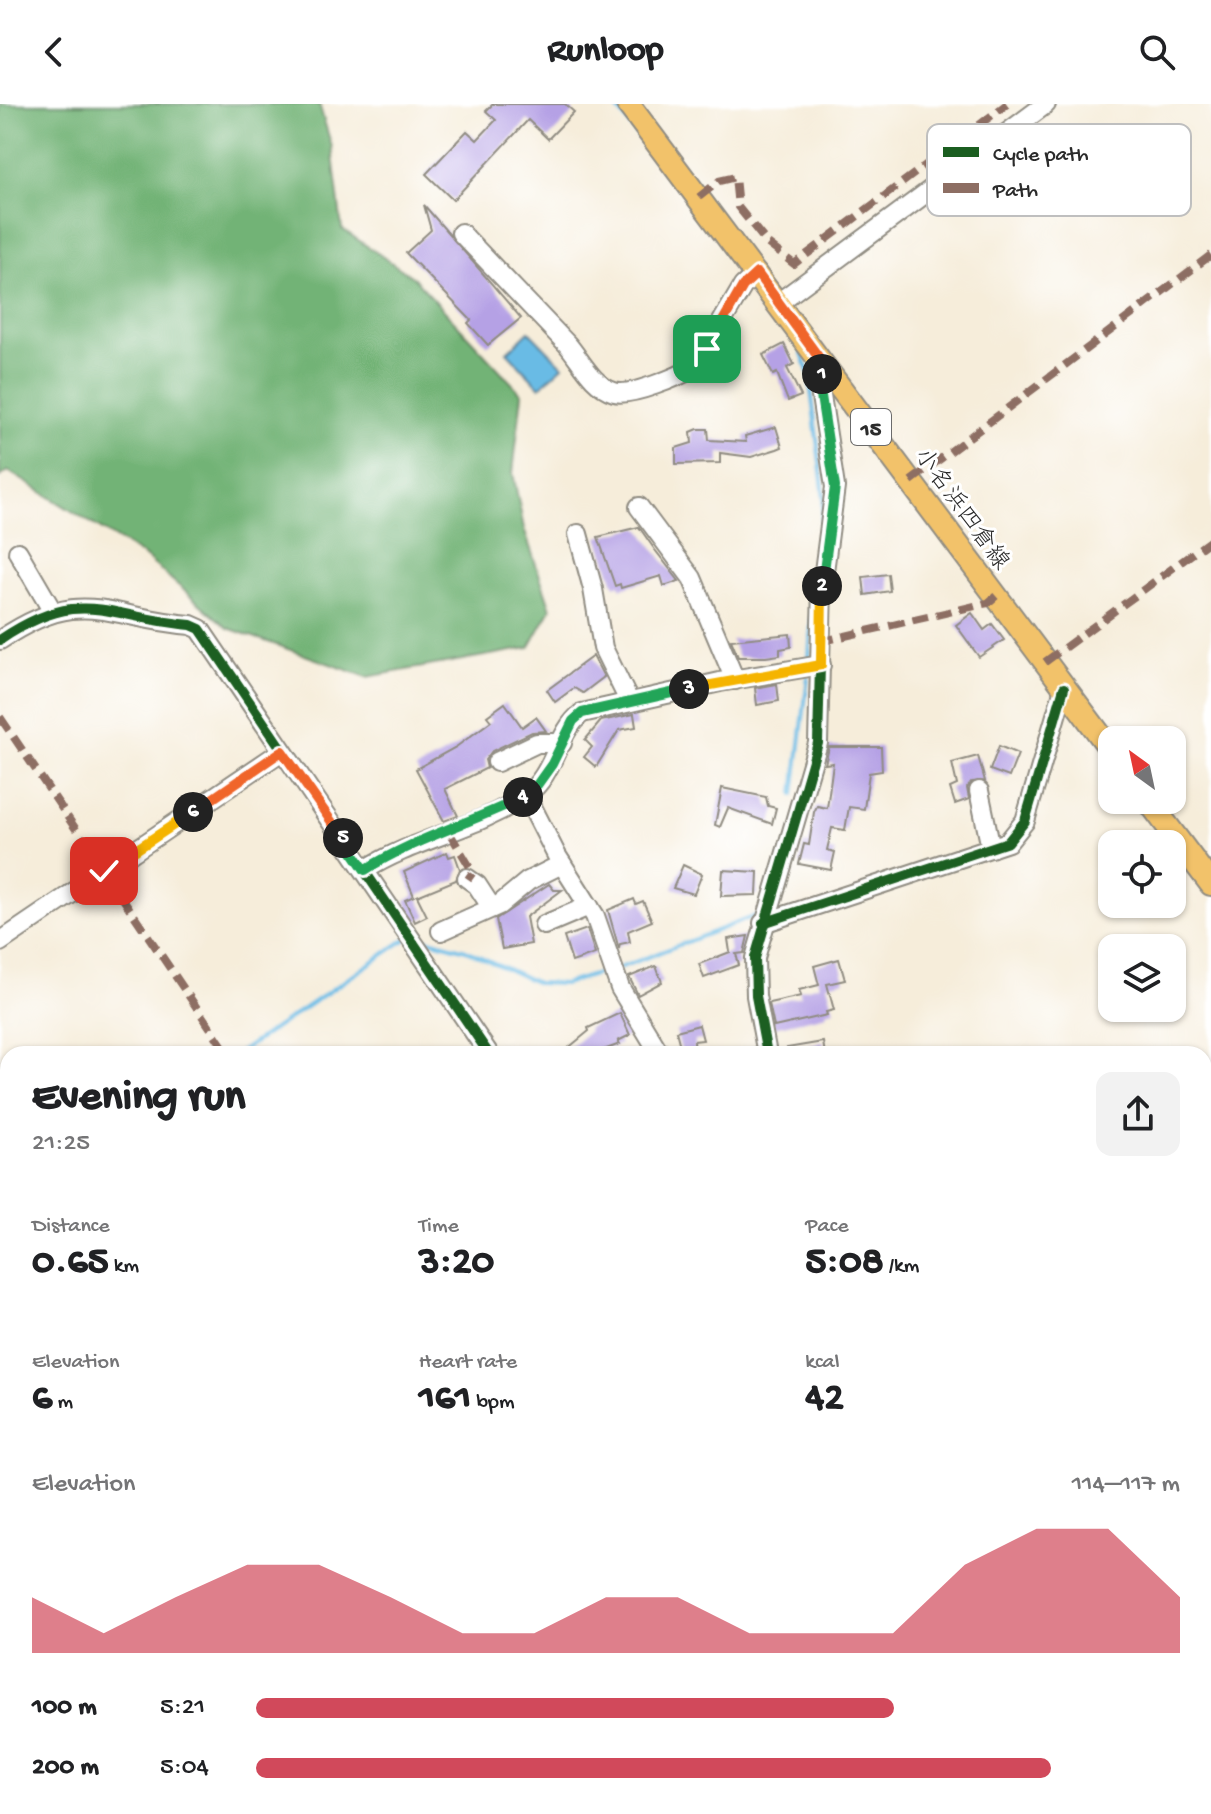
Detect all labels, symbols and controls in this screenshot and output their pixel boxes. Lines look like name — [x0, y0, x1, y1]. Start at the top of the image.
icon: back — [32, 30, 76, 74]
icon: search — [1135, 30, 1179, 74]
text: Runloop — [548, 31, 663, 74]
legend — [927, 124, 1191, 216]
text: Cycle path — [993, 143, 1089, 169]
text: Path — [992, 179, 1038, 205]
pin — [673, 315, 741, 383]
icon: arrive — [685, 327, 729, 371]
pin: 1 — [802, 354, 842, 394]
text: 1 — [818, 361, 826, 387]
road number: 15 — [851, 409, 891, 445]
street label: 小名浜四倉線 — [906, 443, 1015, 577]
pin: 2 — [802, 566, 842, 606]
text: 2 — [817, 573, 827, 599]
pin: 3 — [669, 669, 709, 709]
text: 3 — [683, 676, 695, 702]
north arrow — [1098, 726, 1186, 814]
map controls — [1098, 726, 1186, 1022]
pin: 4 — [503, 777, 543, 817]
text: 4 — [518, 784, 528, 810]
pin: 6 — [173, 792, 213, 832]
text: 6 — [187, 799, 199, 825]
pin: 5 — [323, 818, 363, 858]
text: 5 — [337, 825, 349, 851]
button: locate — [1098, 830, 1186, 918]
pin — [70, 837, 138, 905]
icon: check — [82, 849, 126, 893]
button: layers — [1098, 934, 1186, 1022]
button: share — [1096, 1072, 1180, 1156]
text: Evening run — [32, 1073, 245, 1125]
text: 21:25 — [32, 1129, 90, 1160]
text: Distance — [32, 1214, 110, 1240]
text: Time — [419, 1214, 459, 1240]
text: Pace — [805, 1214, 849, 1240]
text: 0.65 — [32, 1240, 109, 1287]
text: 3:20 — [419, 1240, 494, 1287]
text: 5:08 — [805, 1240, 884, 1287]
text: km — [109, 1254, 139, 1280]
text: /km — [884, 1254, 919, 1280]
text: Elevation — [32, 1350, 119, 1376]
text: Heart rate — [419, 1350, 517, 1376]
text: kcal — [805, 1350, 840, 1376]
text: 6 — [32, 1376, 52, 1423]
text: 161 — [419, 1376, 471, 1423]
text: 42 — [805, 1376, 844, 1423]
text: m — [52, 1390, 73, 1416]
text: bpm — [471, 1390, 515, 1416]
text: Elevation — [32, 1470, 135, 1501]
text: 114–117 m — [1072, 1470, 1180, 1501]
text: 100 m — [32, 1693, 97, 1724]
text: 5:21 — [160, 1693, 205, 1724]
text: 200 m — [32, 1753, 99, 1784]
text: 5:04 — [160, 1753, 209, 1784]

